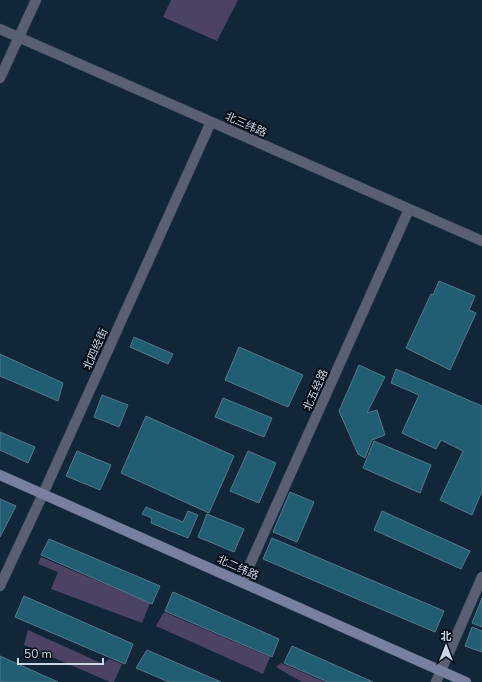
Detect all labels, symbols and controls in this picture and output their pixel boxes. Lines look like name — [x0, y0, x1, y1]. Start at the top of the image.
street label: 北三纬路 — [223, 109, 269, 140]
street label: 北四经街 — [80, 326, 111, 372]
street label: 北五经路 — [300, 367, 331, 413]
street label: 北二纬路 — [215, 552, 261, 583]
north arrow — [426, 626, 466, 666]
text: 北 — [441, 629, 452, 644]
scale bar — [18, 640, 103, 666]
text: 50 m — [24, 646, 52, 662]

